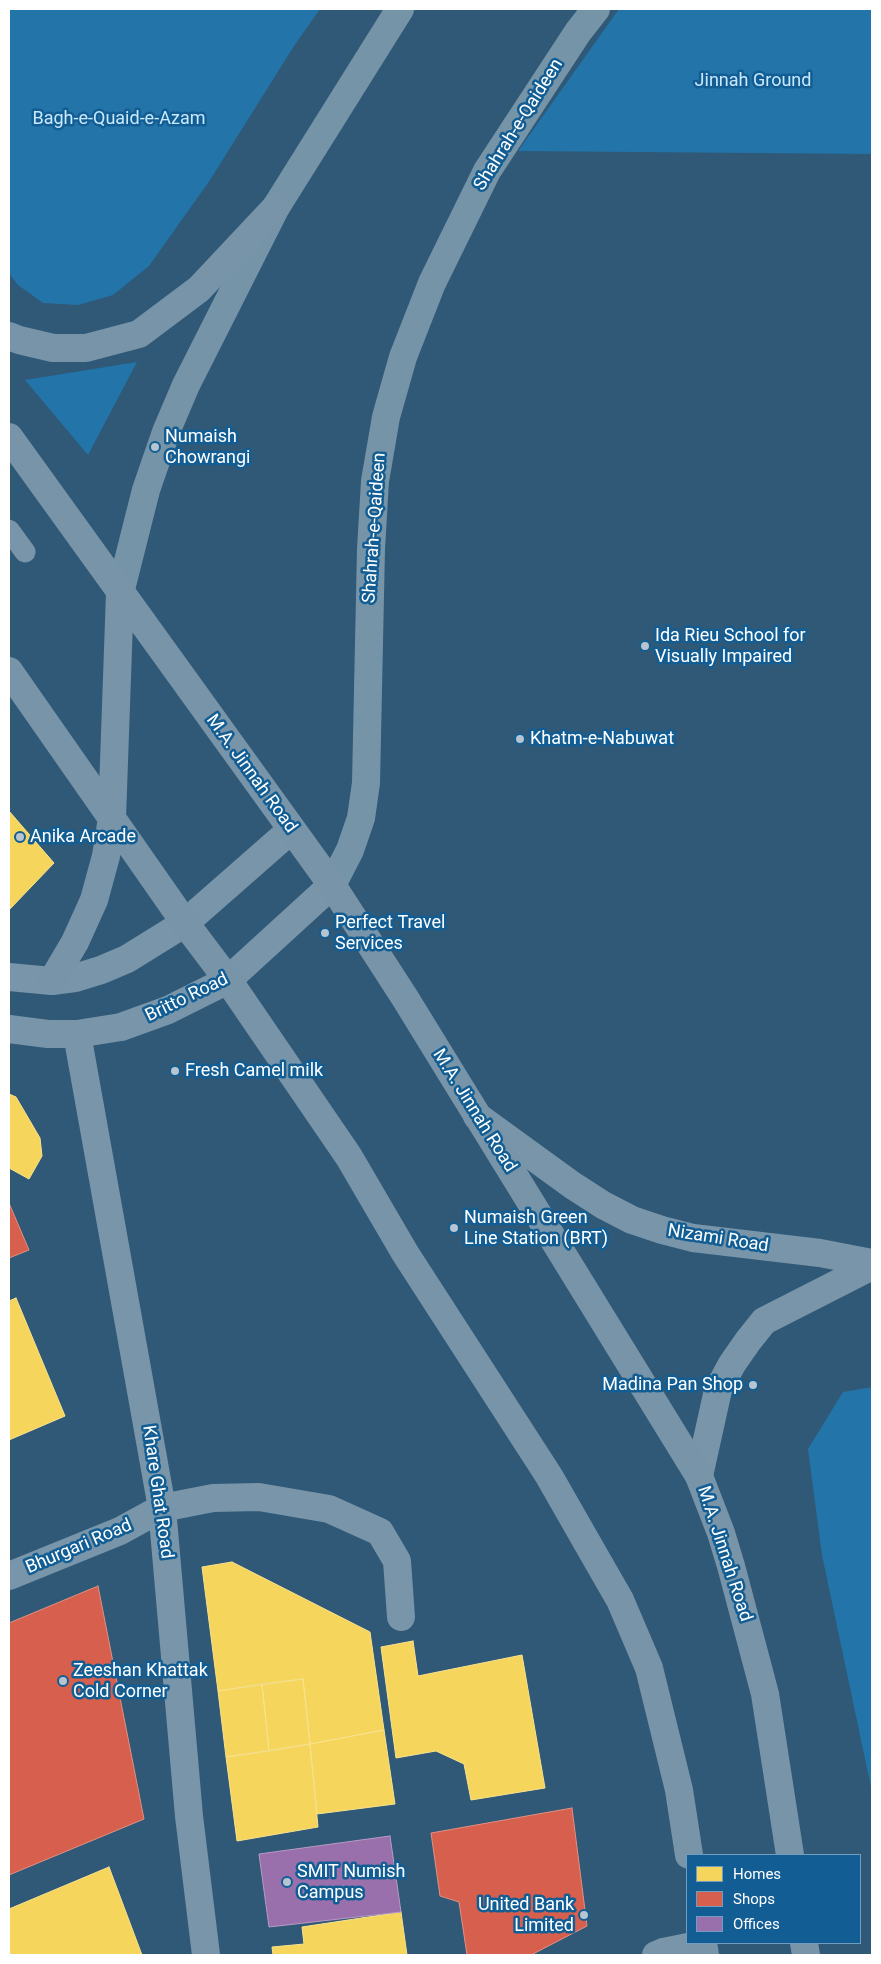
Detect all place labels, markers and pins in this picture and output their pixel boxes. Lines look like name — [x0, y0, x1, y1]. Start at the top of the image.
place label: Numaish Chowrangi — [165, 426, 250, 468]
marker: Numaish Chowrangi — [149, 441, 161, 453]
place label: Ida Rieu School for Visually Impaired — [655, 625, 806, 668]
marker: Ida Rieu School for Visually Impaired — [639, 640, 651, 652]
place label: Khatm-e-Nabuwat — [530, 728, 674, 750]
marker: Khatm-e-Nabuwat — [514, 733, 526, 745]
place label: Anika Arcade — [30, 826, 136, 848]
marker: Anika Arcade — [14, 831, 26, 843]
place label: Perfect Travel Services — [335, 912, 445, 954]
marker: Perfect Travel Services — [319, 927, 331, 939]
place label: Fresh Camel milk — [185, 1060, 323, 1082]
marker: Fresh Camel milk — [169, 1065, 181, 1077]
place label: Numaish Green Line Station (BRT) — [464, 1207, 608, 1250]
marker: Numaish Green Line Station (BRT) — [448, 1222, 460, 1234]
place label: Madina Pan Shop — [602, 1374, 743, 1396]
marker: Madina Pan Shop — [747, 1379, 759, 1391]
place label: Zeeshan Khattak Cold Corner — [73, 1660, 208, 1702]
marker: Zeeshan Khattak Cold Corner — [57, 1675, 69, 1687]
place label: SMIT Numish Campus — [297, 1861, 405, 1904]
marker: SMIT Numish Campus — [281, 1876, 293, 1888]
place label: United Bank Limited — [478, 1894, 574, 1936]
marker: United Bank Limited — [578, 1909, 590, 1921]

